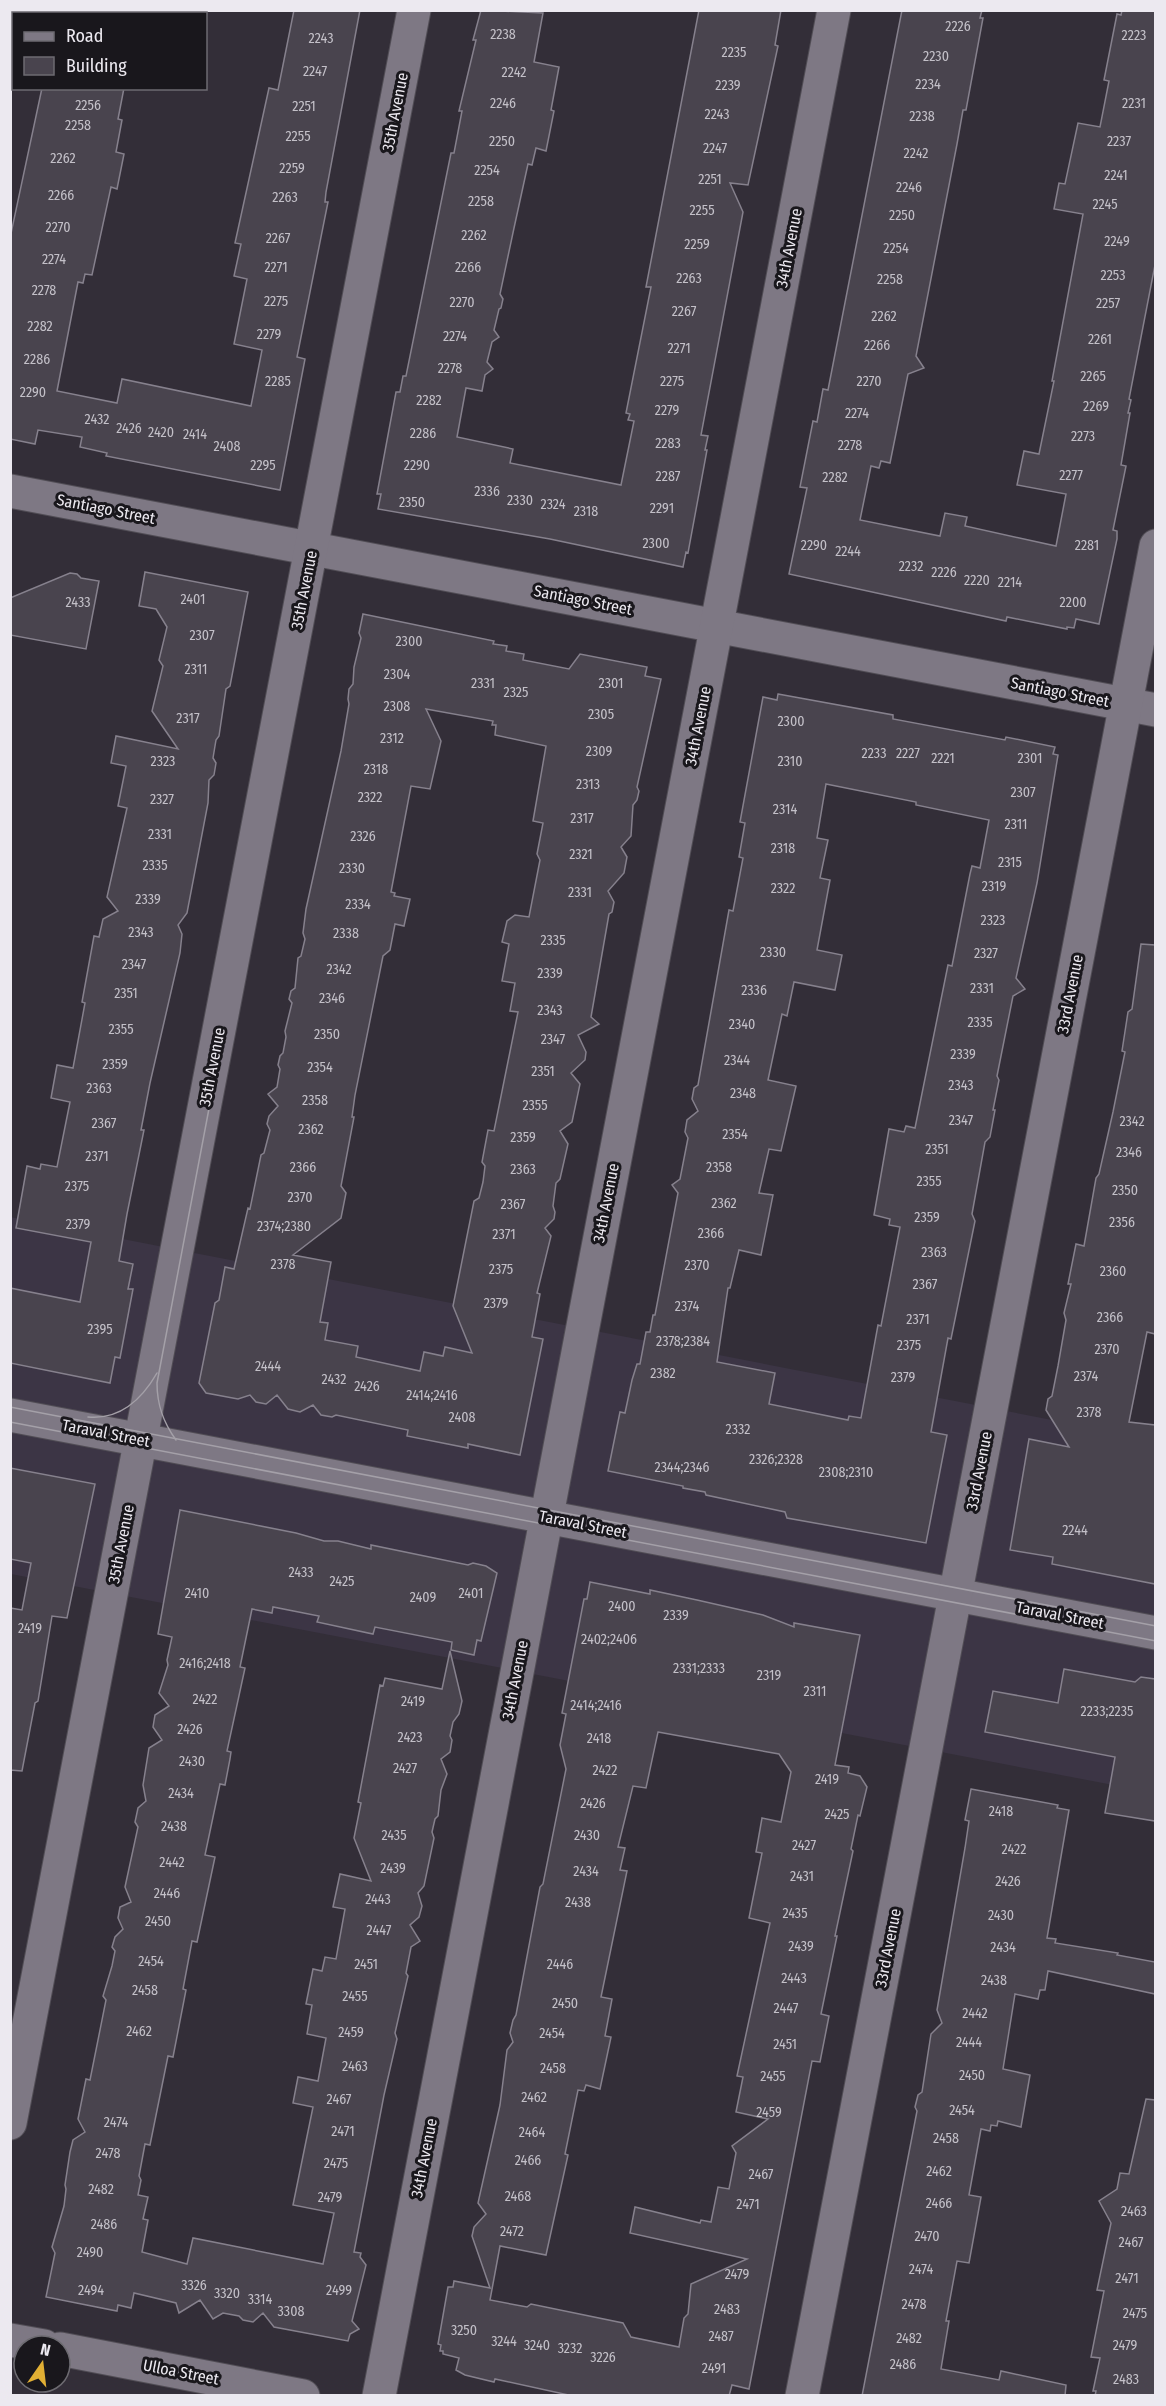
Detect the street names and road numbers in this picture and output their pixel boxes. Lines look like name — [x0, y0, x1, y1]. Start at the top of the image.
street label: 35th Avenue — [378, 71, 412, 153]
street label: 34th Avenue — [772, 207, 806, 289]
street label: Santiago Street — [55, 490, 158, 528]
street label: 35th Avenue — [287, 549, 321, 631]
street label: Santiago Street — [532, 581, 635, 619]
street label: Santiago Street — [1009, 673, 1112, 711]
street label: 34th Avenue — [681, 685, 715, 767]
street label: 33rd Avenue — [1053, 953, 1087, 1035]
street label: 35th Avenue — [195, 1026, 229, 1108]
street label: 34th Avenue — [589, 1162, 623, 1244]
street label: Taraval Street — [60, 1415, 152, 1451]
street label: 33rd Avenue — [962, 1430, 996, 1512]
street label: 35th Avenue — [104, 1503, 138, 1585]
street label: Taraval Street — [537, 1506, 629, 1542]
street label: Taraval Street — [1014, 1597, 1106, 1633]
street label: 34th Avenue — [498, 1639, 532, 1721]
street label: 33rd Avenue — [871, 1907, 905, 1989]
street label: 34th Avenue — [407, 2117, 441, 2199]
street label: Ulloa Street — [141, 2355, 221, 2389]

